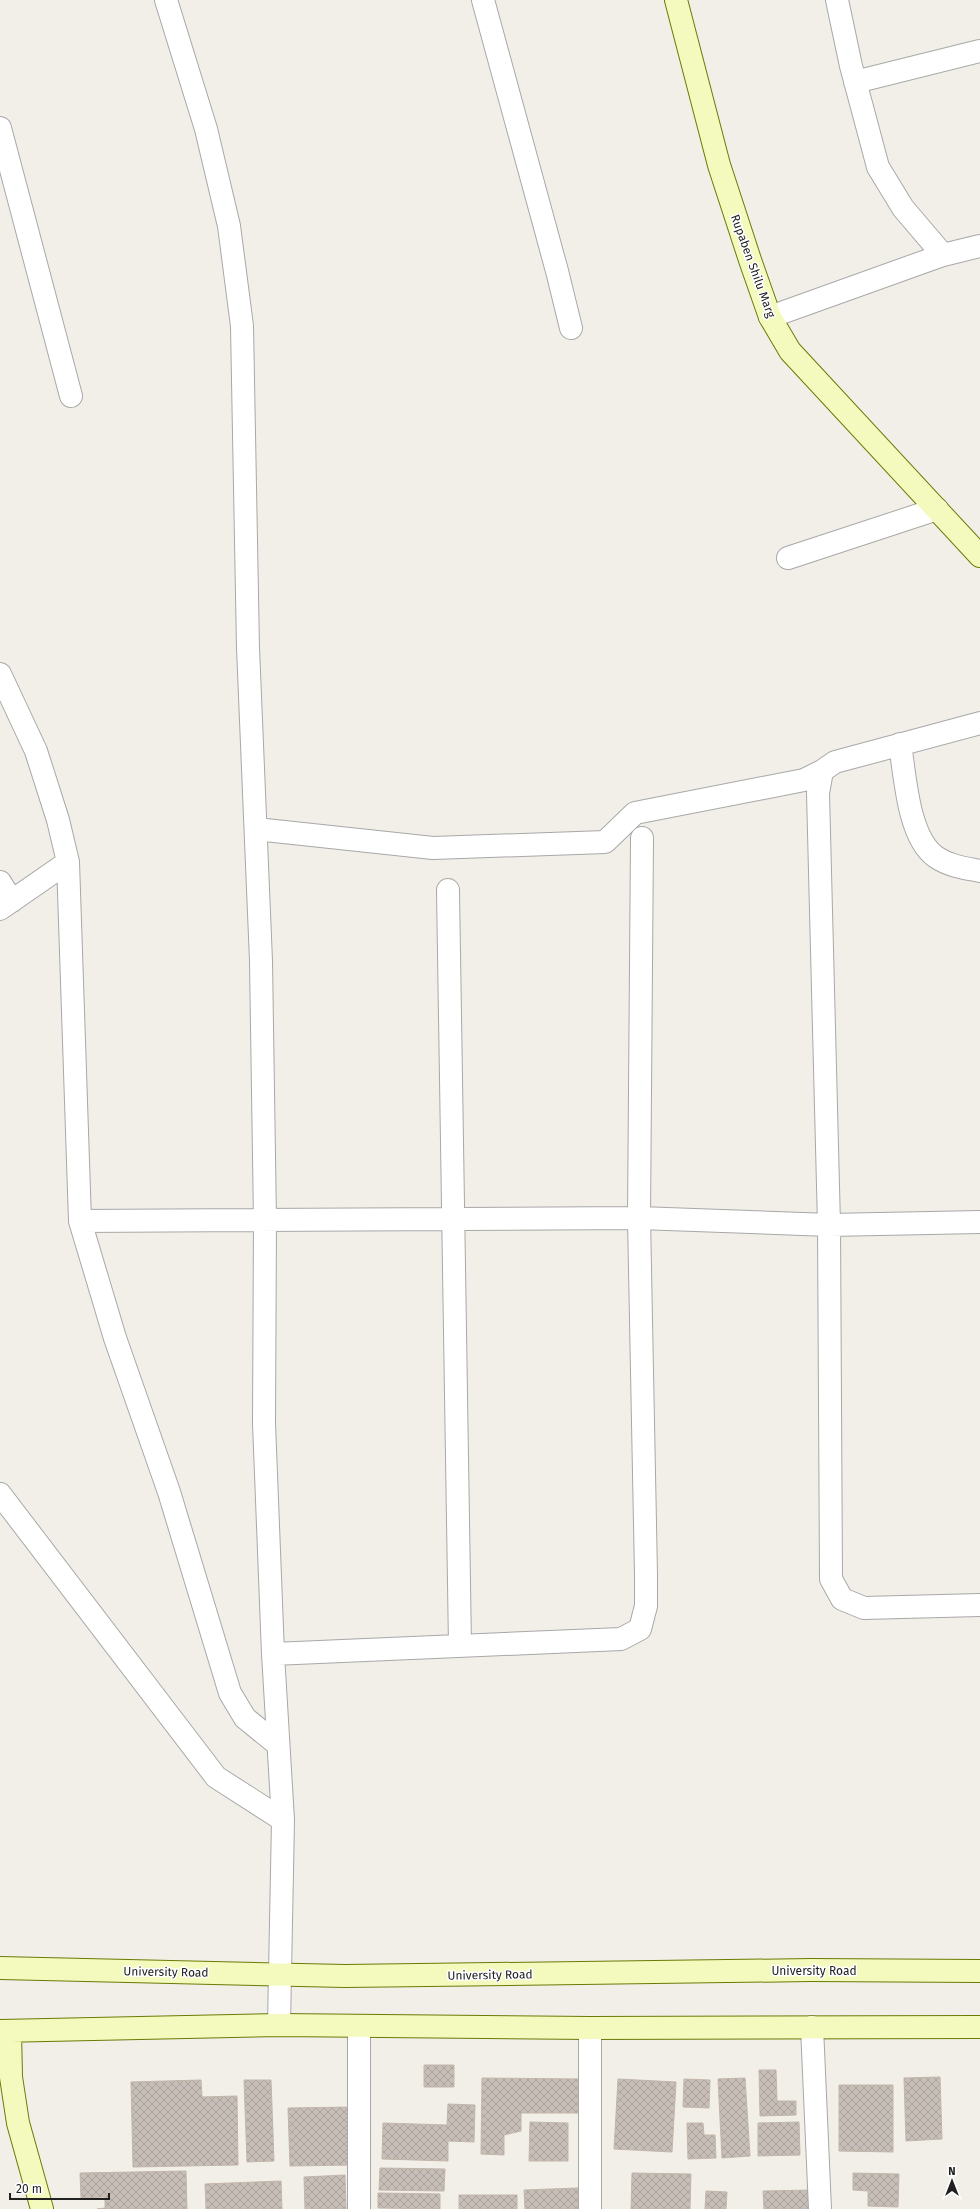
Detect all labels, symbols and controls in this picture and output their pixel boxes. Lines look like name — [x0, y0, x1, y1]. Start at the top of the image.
street label: Rupaben Shilu Marg — [728, 212, 778, 320]
street label: University Road — [123, 1964, 209, 1980]
street label: University Road — [771, 1964, 857, 1978]
street label: University Road — [447, 1967, 533, 1983]
north arrow — [932, 2161, 972, 2201]
text: N — [948, 2165, 956, 2178]
scale bar — [10, 2175, 109, 2201]
text: 20 m — [16, 2182, 42, 2196]

